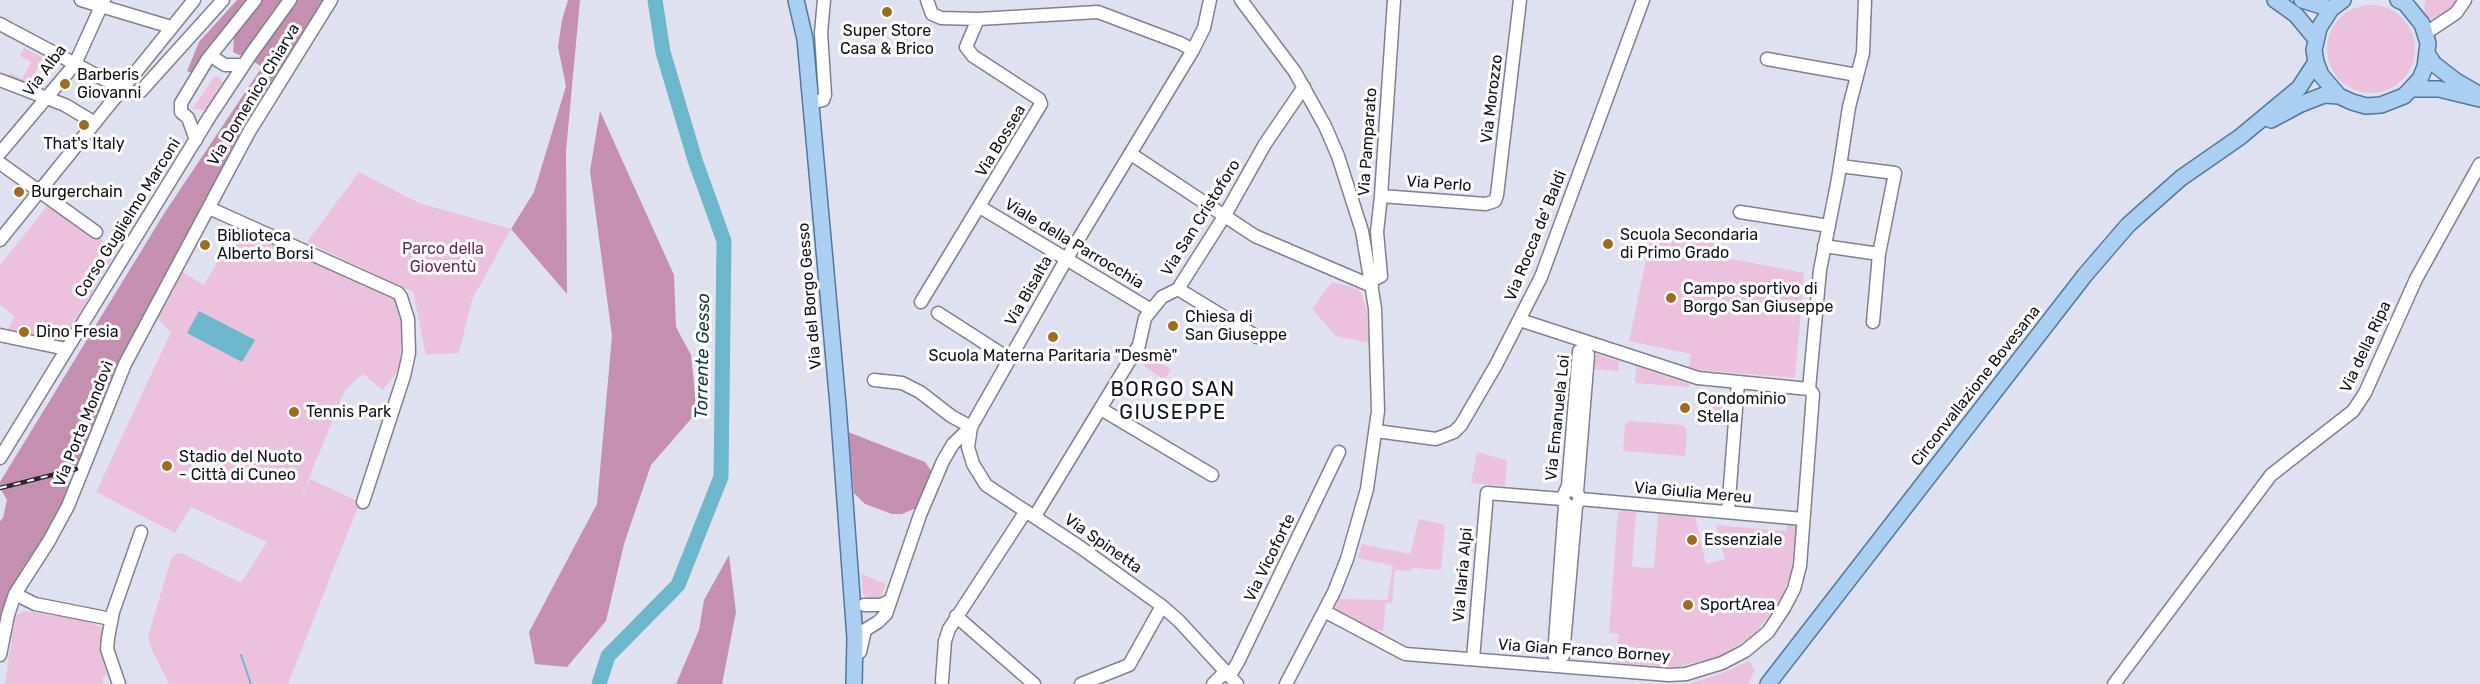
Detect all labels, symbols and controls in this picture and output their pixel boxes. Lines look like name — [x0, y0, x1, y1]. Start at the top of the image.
marker: Super Store Casa & Brico — [880, 5, 894, 19]
street label: Via Domenico Chiarva — [204, 20, 304, 170]
place label: Super Store Casa & Brico — [840, 21, 934, 59]
street label: Via Alba — [19, 41, 71, 101]
street label: Via Morozzo — [1477, 53, 1507, 145]
place label: Barberis Giovanni — [77, 65, 141, 103]
marker: Barberis Giovanni — [58, 77, 72, 91]
street label: Via Pamparato — [1355, 87, 1381, 197]
street label: Via Bossea — [972, 101, 1030, 181]
marker: That's Italy — [77, 118, 91, 132]
place label: That's Italy — [43, 134, 125, 154]
street label: Corso Guglielmo Marconi — [71, 135, 185, 301]
street label: Via San Cristoforo — [1157, 156, 1245, 280]
street label: Via Rocca de' Baldi — [1501, 168, 1571, 304]
street label: Via Perlo — [1406, 172, 1472, 196]
place label: Burgerchain — [31, 182, 123, 202]
marker: Burgerchain — [12, 185, 26, 199]
street label: Viale della Parrocchia — [1001, 195, 1147, 293]
street label: Via del Borgo Gesso — [794, 222, 826, 370]
place label: Scuola Secondaria di Primo Grado — [1620, 225, 1758, 263]
place label: Biblioteca Alberto Borsi — [217, 226, 314, 264]
marker: Scuola Secondaria di Primo Grado — [1601, 237, 1615, 251]
marker: Biblioteca Alberto Borsi — [198, 238, 212, 252]
park label: Parco della Gioventù — [402, 239, 484, 277]
street label: Via Bisalta — [1001, 253, 1057, 329]
place label: Campo sportivo di Borgo San Giuseppe — [1683, 279, 1833, 317]
marker: Campo sportivo di Borgo San Giuseppe — [1664, 291, 1678, 305]
water label: Torrente Gesso — [691, 293, 715, 419]
street label: Via della Ripa — [2336, 298, 2396, 396]
street label: Circonvallazione Bovesana — [1907, 302, 2045, 470]
place label: Chiesa di San Giuseppe — [1185, 307, 1287, 345]
marker: Chiesa di San Giuseppe — [1166, 319, 1180, 333]
place label: Dino Fresia — [36, 322, 119, 342]
marker: Dino Fresia — [17, 325, 31, 339]
marker: Scuola Materna Paritaria "Desmè" — [1046, 330, 1060, 344]
place label: Scuola Materna Paritaria "Desmè" — [929, 346, 1177, 366]
street label: Via Emanuela Loi — [1542, 354, 1574, 482]
street label: Via Porta Mondovì — [50, 358, 118, 490]
district label: BORGO SAN GIUSEPPE — [1110, 378, 1236, 425]
place label: Condominio Stella — [1697, 389, 1786, 427]
marker: Condominio Stella — [1678, 401, 1692, 415]
place label: Tennis Park — [306, 402, 391, 422]
marker: Tennis Park — [287, 405, 301, 419]
place label: Stadio del Nuoto - Città di Cuneo — [179, 447, 302, 485]
marker: Stadio del Nuoto - Città di Cuneo — [160, 459, 174, 473]
street label: Via Giulia Mereu — [1633, 478, 1753, 508]
street label: Via Spinetta — [1060, 510, 1146, 578]
street label: Via Vicoforte — [1240, 511, 1300, 605]
street label: Via Ilaria Alpi — [1449, 527, 1477, 623]
place label: Essenziale — [1704, 530, 1782, 550]
marker: Essenziale — [1685, 533, 1699, 547]
place label: SportArea — [1700, 595, 1775, 615]
marker: SportArea — [1681, 598, 1695, 612]
street label: Via Gian Franco Borney — [1497, 635, 1671, 667]

